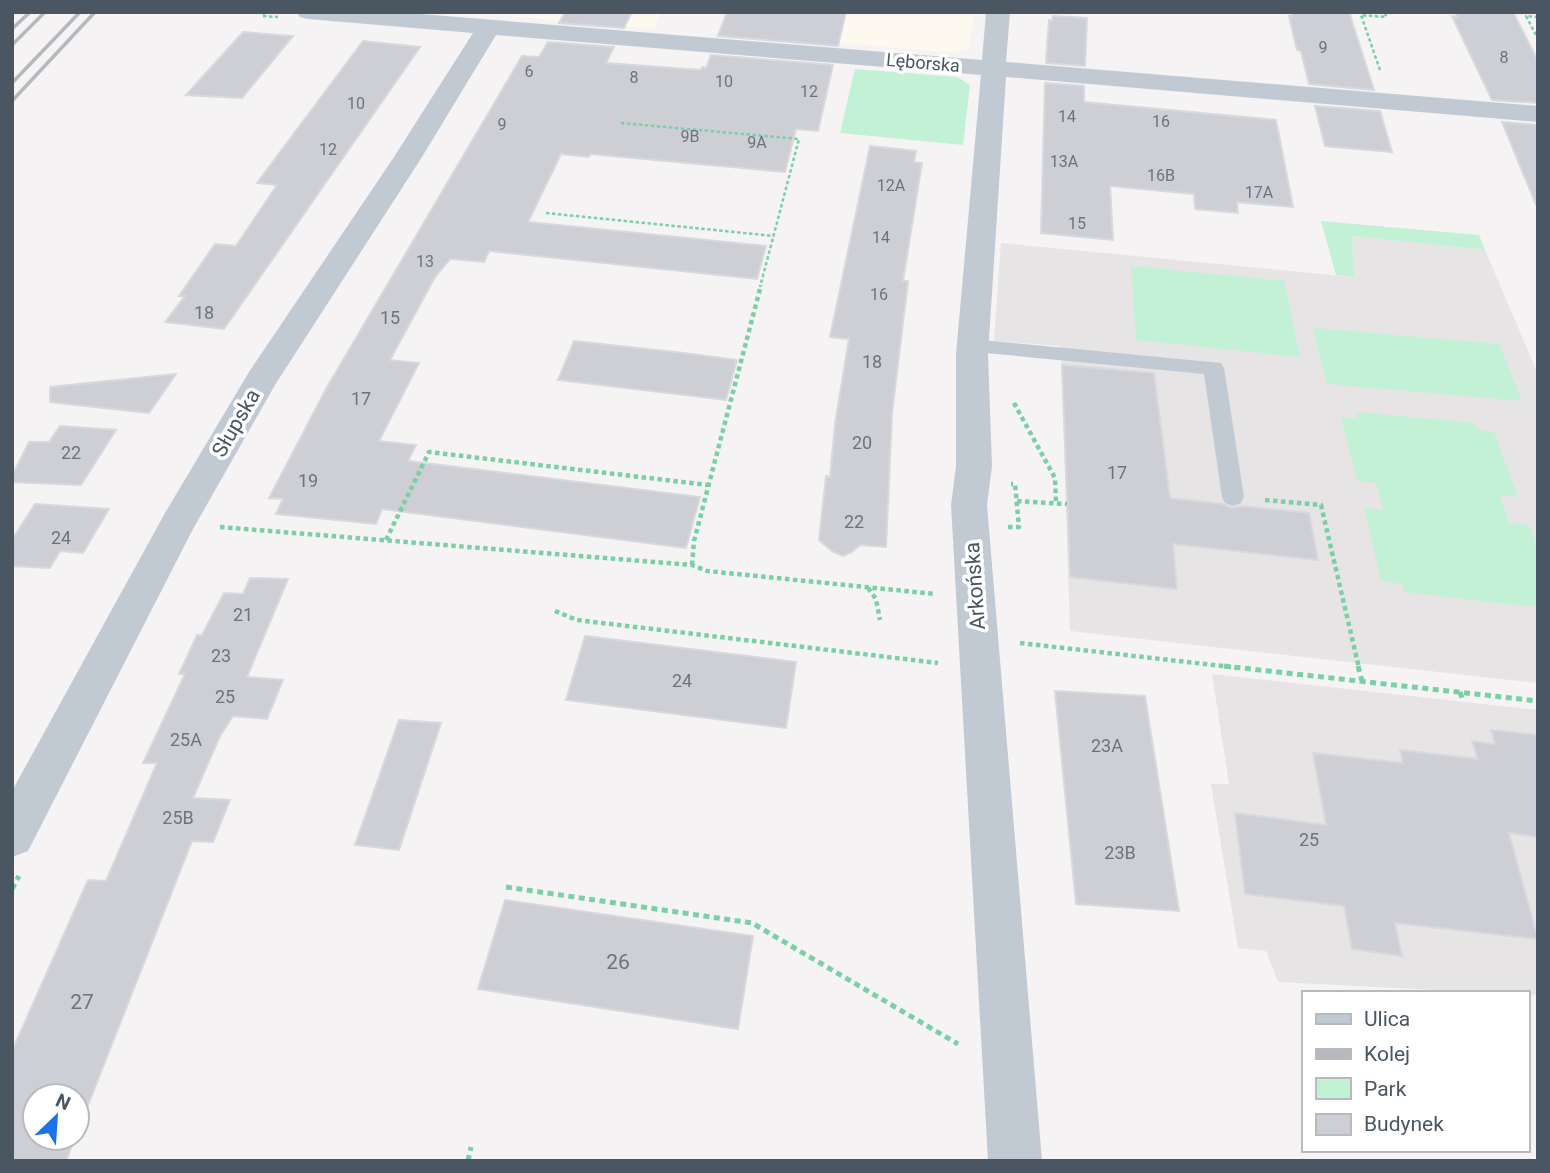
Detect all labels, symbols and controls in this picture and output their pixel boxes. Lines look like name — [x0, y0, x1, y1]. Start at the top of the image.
house number: 9 — [1319, 38, 1328, 57]
house number: 8 — [1500, 48, 1509, 67]
street label: Lęborska — [885, 49, 961, 76]
house number: 6 — [525, 62, 534, 81]
house number: 8 — [630, 68, 639, 87]
house number: 10 — [715, 72, 733, 91]
house number: 12 — [800, 82, 818, 101]
house number: 10 — [347, 94, 365, 113]
house number: 14 — [1058, 107, 1076, 126]
house number: 16 — [1152, 112, 1170, 131]
house number: 9 — [498, 115, 507, 134]
house number: 9B — [681, 127, 700, 146]
house number: 9A — [747, 133, 767, 152]
house number: 12 — [319, 140, 337, 159]
house number: 13A — [1050, 152, 1079, 171]
house number: 16B — [1147, 166, 1175, 185]
house number: 12A — [877, 176, 906, 195]
house number: 17A — [1245, 183, 1274, 202]
house number: 15 — [1068, 214, 1086, 233]
house number: 14 — [872, 228, 890, 247]
house number: 13 — [416, 252, 434, 271]
house number: 16 — [870, 285, 888, 304]
house number: 18 — [194, 302, 214, 323]
house number: 15 — [380, 307, 400, 328]
house number: 18 — [862, 351, 882, 372]
street label: Słupska — [207, 385, 265, 461]
house number: 17 — [351, 388, 371, 409]
house number: 20 — [852, 432, 872, 453]
house number: 22 — [61, 442, 81, 463]
house number: 17 — [1107, 462, 1127, 483]
house number: 19 — [298, 470, 318, 491]
house number: 22 — [844, 511, 864, 532]
house number: 24 — [51, 527, 71, 548]
street label: Arkońska — [960, 541, 990, 631]
house number: 21 — [233, 604, 253, 625]
house number: 23 — [211, 645, 231, 666]
house number: 24 — [672, 670, 692, 691]
house number: 25 — [215, 686, 235, 707]
house number: 25A — [170, 729, 202, 750]
house number: 23A — [1091, 735, 1123, 756]
house number: 25B — [162, 807, 194, 828]
house number: 25 — [1299, 829, 1319, 850]
house number: 23B — [1104, 842, 1136, 863]
house number: 26 — [606, 950, 630, 974]
house number: 27 — [70, 990, 94, 1014]
legend — [1302, 991, 1529, 1152]
text: Ulica — [1364, 1007, 1410, 1031]
text: Kolej — [1364, 1042, 1410, 1066]
text: Park — [1364, 1077, 1407, 1101]
north arrow — [21, 1082, 91, 1152]
text: N — [52, 1089, 74, 1115]
text: Budynek — [1364, 1112, 1444, 1136]

